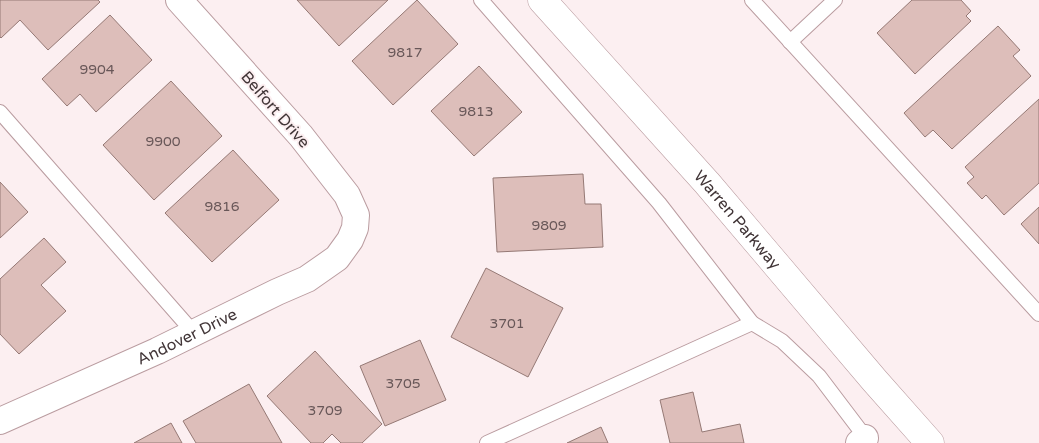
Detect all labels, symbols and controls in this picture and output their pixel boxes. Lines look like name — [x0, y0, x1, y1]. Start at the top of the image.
house number: 9817 — [387, 44, 423, 61]
house number: 9904 — [79, 61, 115, 78]
street label: Belfort Drive — [236, 67, 314, 152]
house number: 9813 — [458, 103, 494, 120]
house number: 9900 — [145, 133, 181, 150]
street label: Warren Parkway — [689, 166, 785, 274]
house number: 9816 — [204, 198, 240, 215]
house number: 9809 — [531, 217, 567, 234]
street label: Andover Drive — [134, 304, 240, 370]
house number: 3701 — [489, 315, 525, 332]
house number: 3705 — [385, 375, 421, 392]
house number: 3709 — [307, 402, 343, 419]

